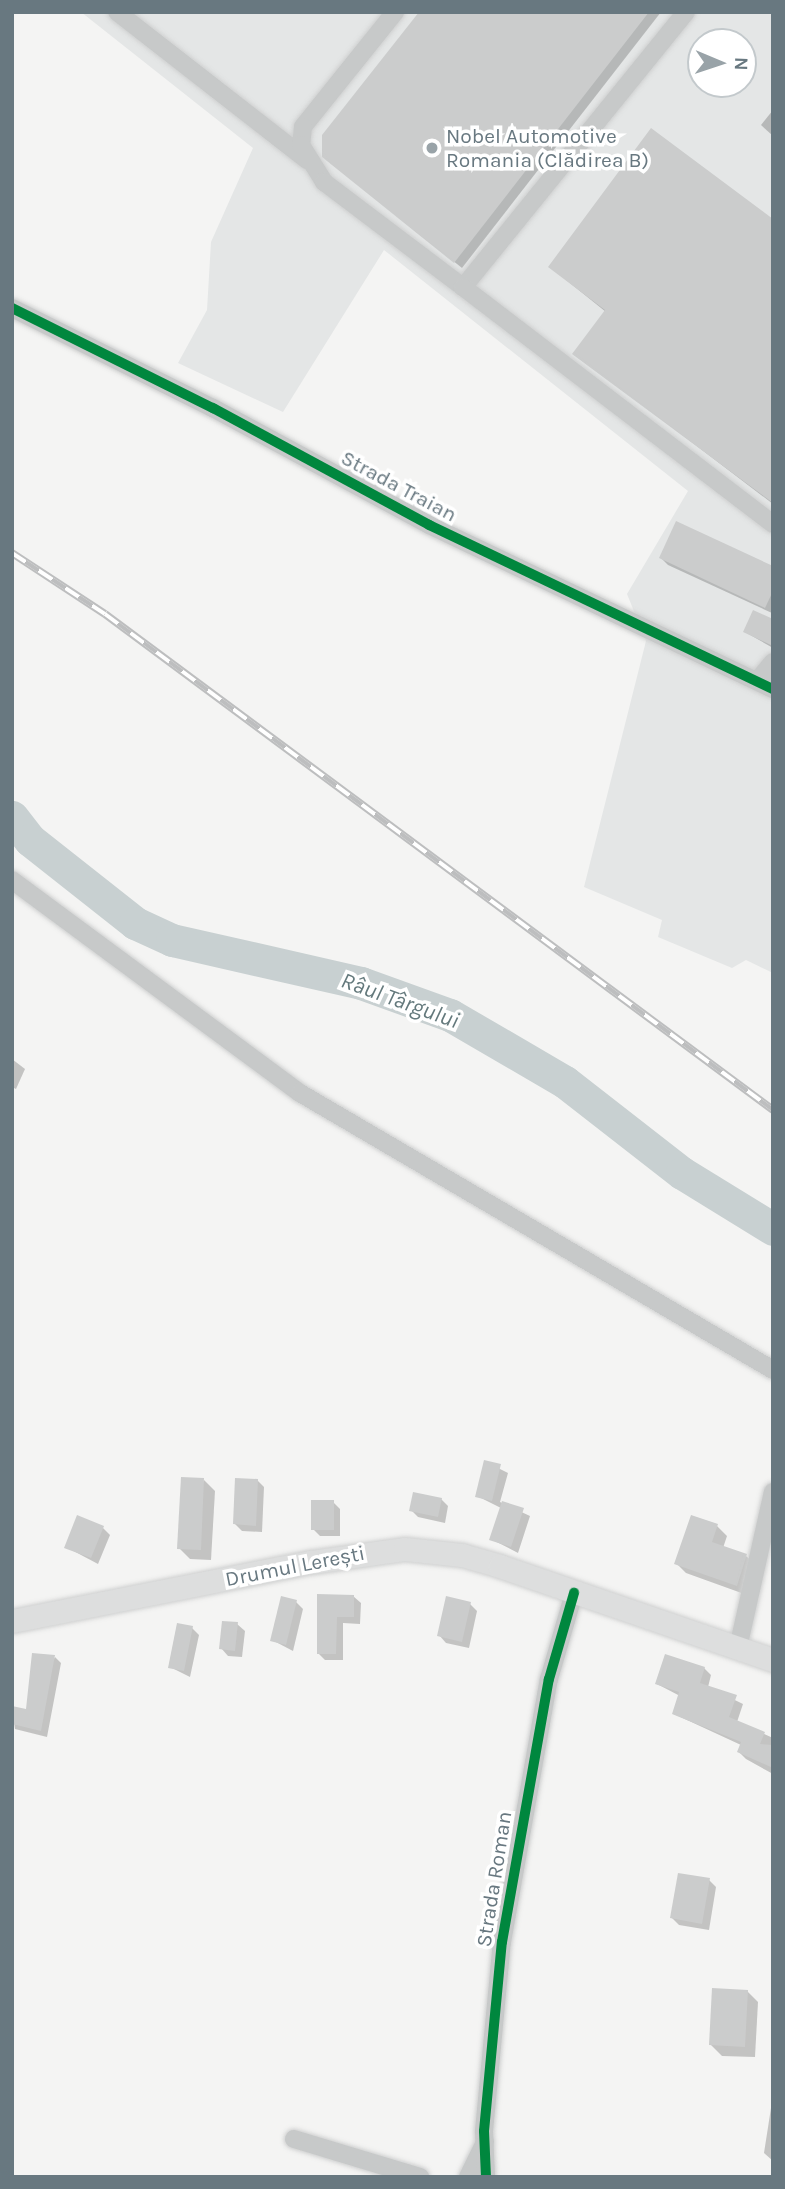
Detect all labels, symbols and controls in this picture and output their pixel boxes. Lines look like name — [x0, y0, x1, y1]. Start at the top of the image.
north arrow — [687, 28, 757, 98]
text: N — [730, 56, 752, 71]
place label: Nobel Automotive Romania (Clădirea B) — [446, 123, 649, 173]
marker: Nobel Automotive Romania (Clădirea B) — [424, 140, 440, 156]
street label: Strada Traian — [337, 445, 461, 527]
water label: Râul Târgului — [337, 967, 463, 1035]
street label: Drumul Lerești — [223, 1540, 367, 1592]
street label: Strada Roman — [471, 1809, 517, 1949]

